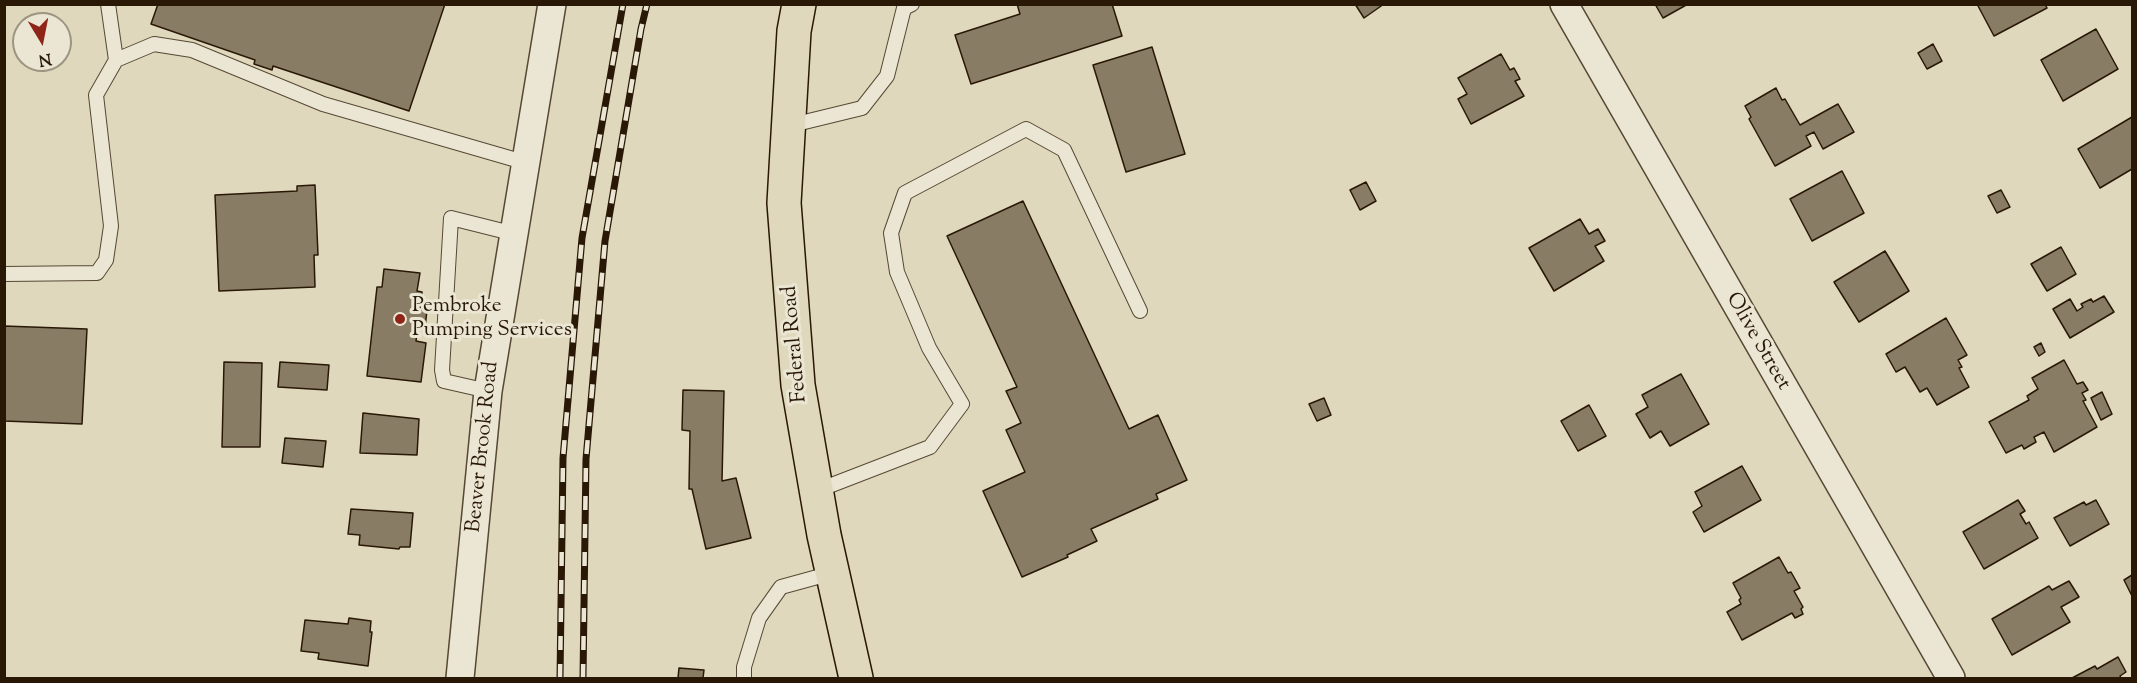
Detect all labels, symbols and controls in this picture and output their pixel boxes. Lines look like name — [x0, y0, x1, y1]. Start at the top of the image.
north arrow — [12, 12, 72, 72]
text: N — [37, 46, 53, 71]
street label: Federal Road — [778, 284, 814, 404]
street label: Olive Street — [1719, 289, 1795, 395]
place label: Pembroke Pumping Services — [412, 294, 572, 344]
marker: Pembroke Pumping Services — [393, 312, 407, 326]
street label: Beaver Brook Road — [462, 360, 506, 534]

